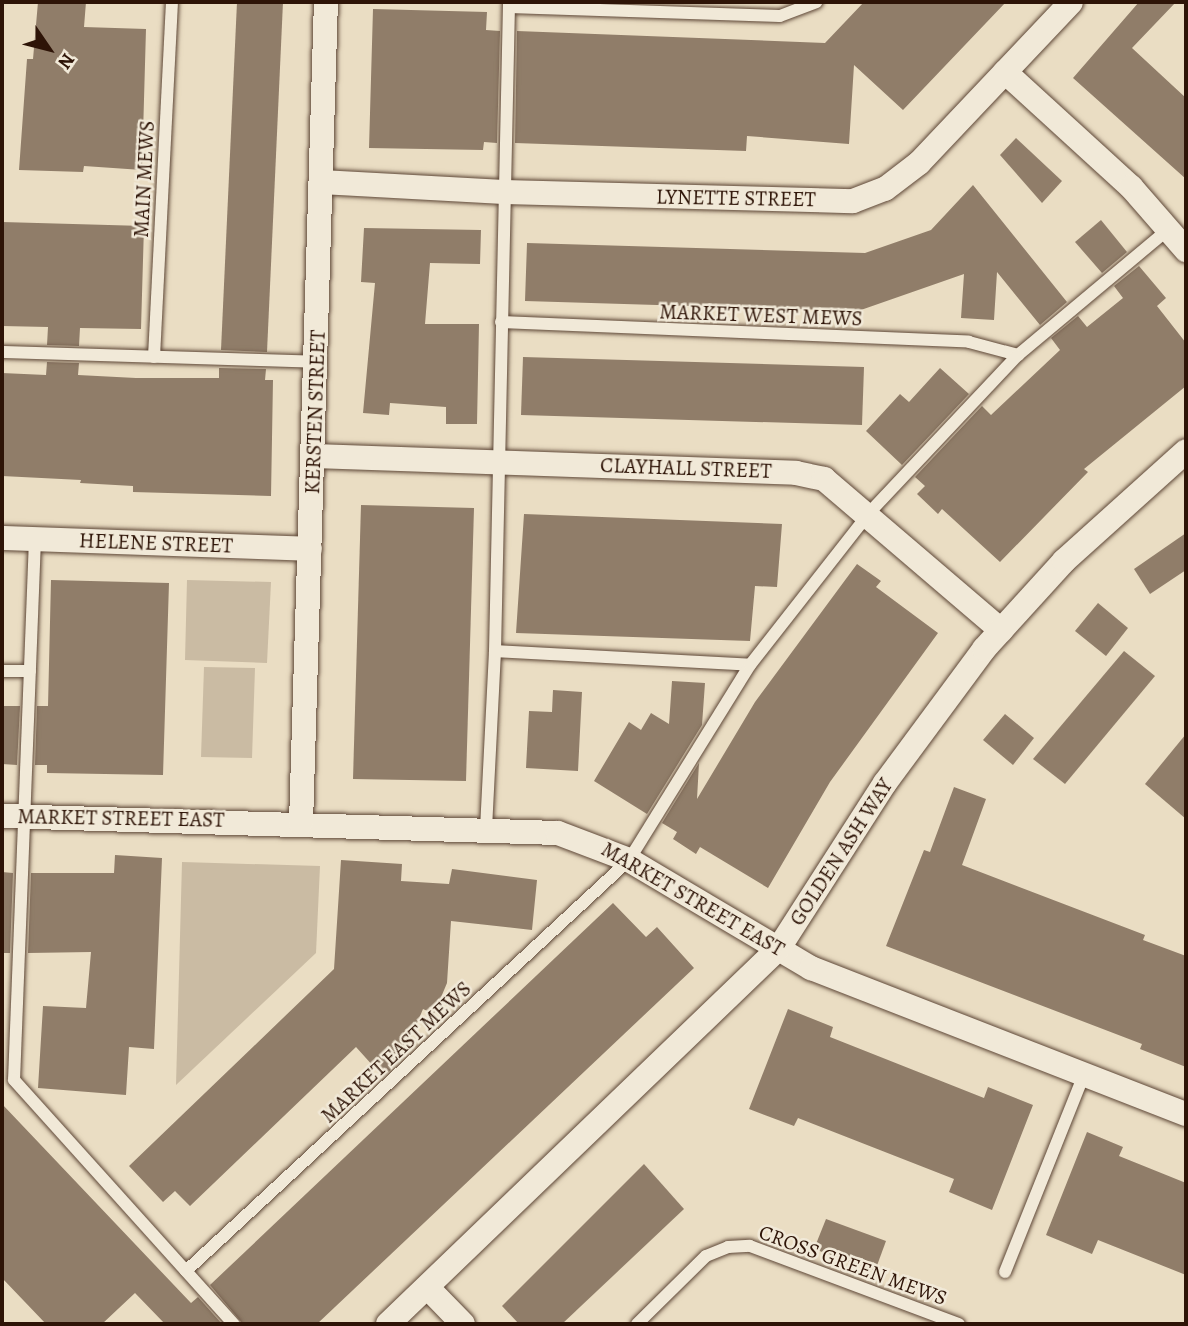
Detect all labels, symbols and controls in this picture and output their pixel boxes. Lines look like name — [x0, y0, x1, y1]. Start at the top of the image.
north arrow — [14, 14, 84, 84]
text: N — [52, 48, 81, 74]
street label: MAIN MEWS — [128, 120, 160, 238]
street label: LYNETTE STREET — [656, 184, 816, 212]
street label: MARKET WEST MEWS — [659, 299, 863, 331]
street label: KERSTEN STREET — [300, 329, 330, 495]
street label: CLAYHALL STREET — [600, 452, 772, 484]
street label: HELENE STREET — [78, 528, 234, 558]
street label: GOLDEN ASH WAY — [784, 774, 898, 930]
street label: MARKET STREET EAST — [17, 804, 225, 832]
street label: MARKET STREET EAST — [597, 836, 789, 962]
street label: MARKET EAST MEWS — [316, 976, 476, 1128]
street label: CROSS GREEN MEWS — [756, 1219, 950, 1311]

